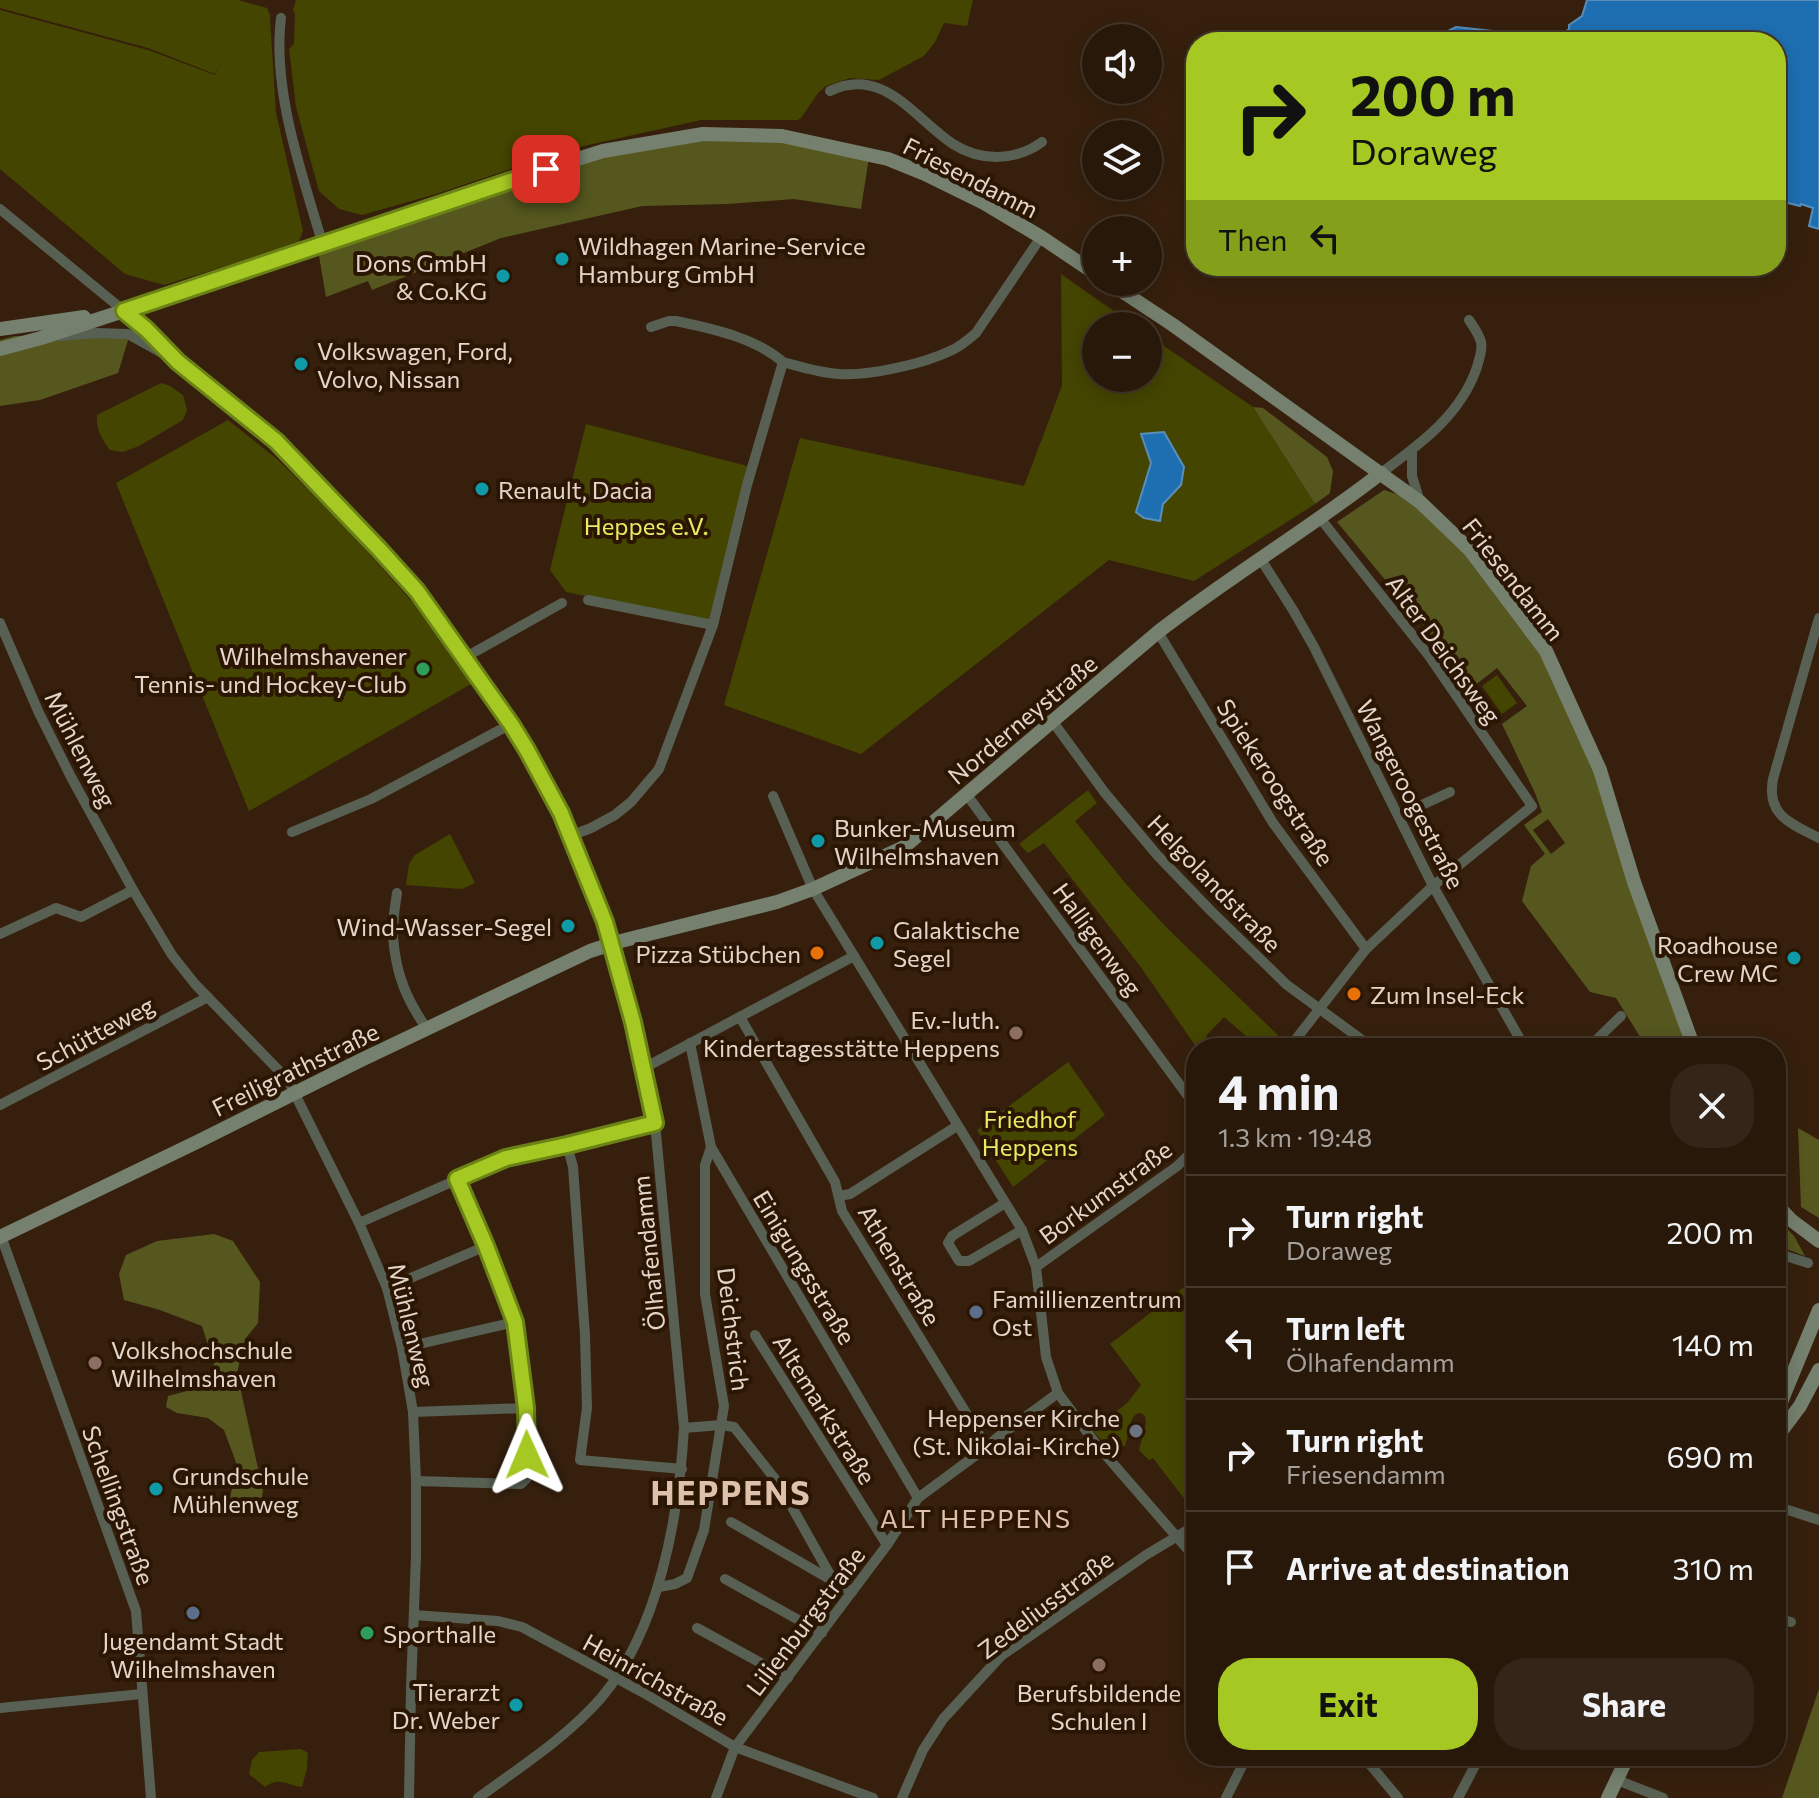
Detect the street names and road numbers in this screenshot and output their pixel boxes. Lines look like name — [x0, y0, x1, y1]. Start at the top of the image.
street label: Friesendamm — [899, 131, 1043, 223]
street label: Friesendamm — [1457, 512, 1571, 646]
street label: Alter Deichsweg — [1380, 569, 1508, 729]
street label: Norderneystraße — [941, 648, 1103, 790]
street label: Mühlenweg — [39, 686, 123, 812]
street label: Spiekeroogstraße — [1211, 693, 1341, 871]
street label: Wangeroogestraße — [1351, 695, 1471, 893]
street label: Helgolandstraße — [1142, 808, 1288, 958]
street label: Halligenweg — [1047, 877, 1149, 1001]
street label: Schütteweg — [31, 990, 159, 1076]
street label: Freiligrathstraße — [207, 1016, 383, 1122]
street label: Borkumstraße — [1033, 1134, 1177, 1250]
street label: Ölhafendamm — [625, 1174, 671, 1332]
street label: Einigungsstraße — [748, 1185, 862, 1349]
street label: Athenstraße — [853, 1199, 947, 1331]
street label: Mühlenweg — [383, 1260, 441, 1390]
street label: Deichstrich — [712, 1266, 756, 1392]
street label: Altemarkstraße — [767, 1329, 883, 1489]
street label: Schellingstraße — [77, 1421, 161, 1589]
street label: Lilienburgstraße — [740, 1541, 870, 1701]
street label: Zedeliusstraße — [972, 1544, 1118, 1664]
street label: Heinrichstraße — [578, 1627, 734, 1731]

